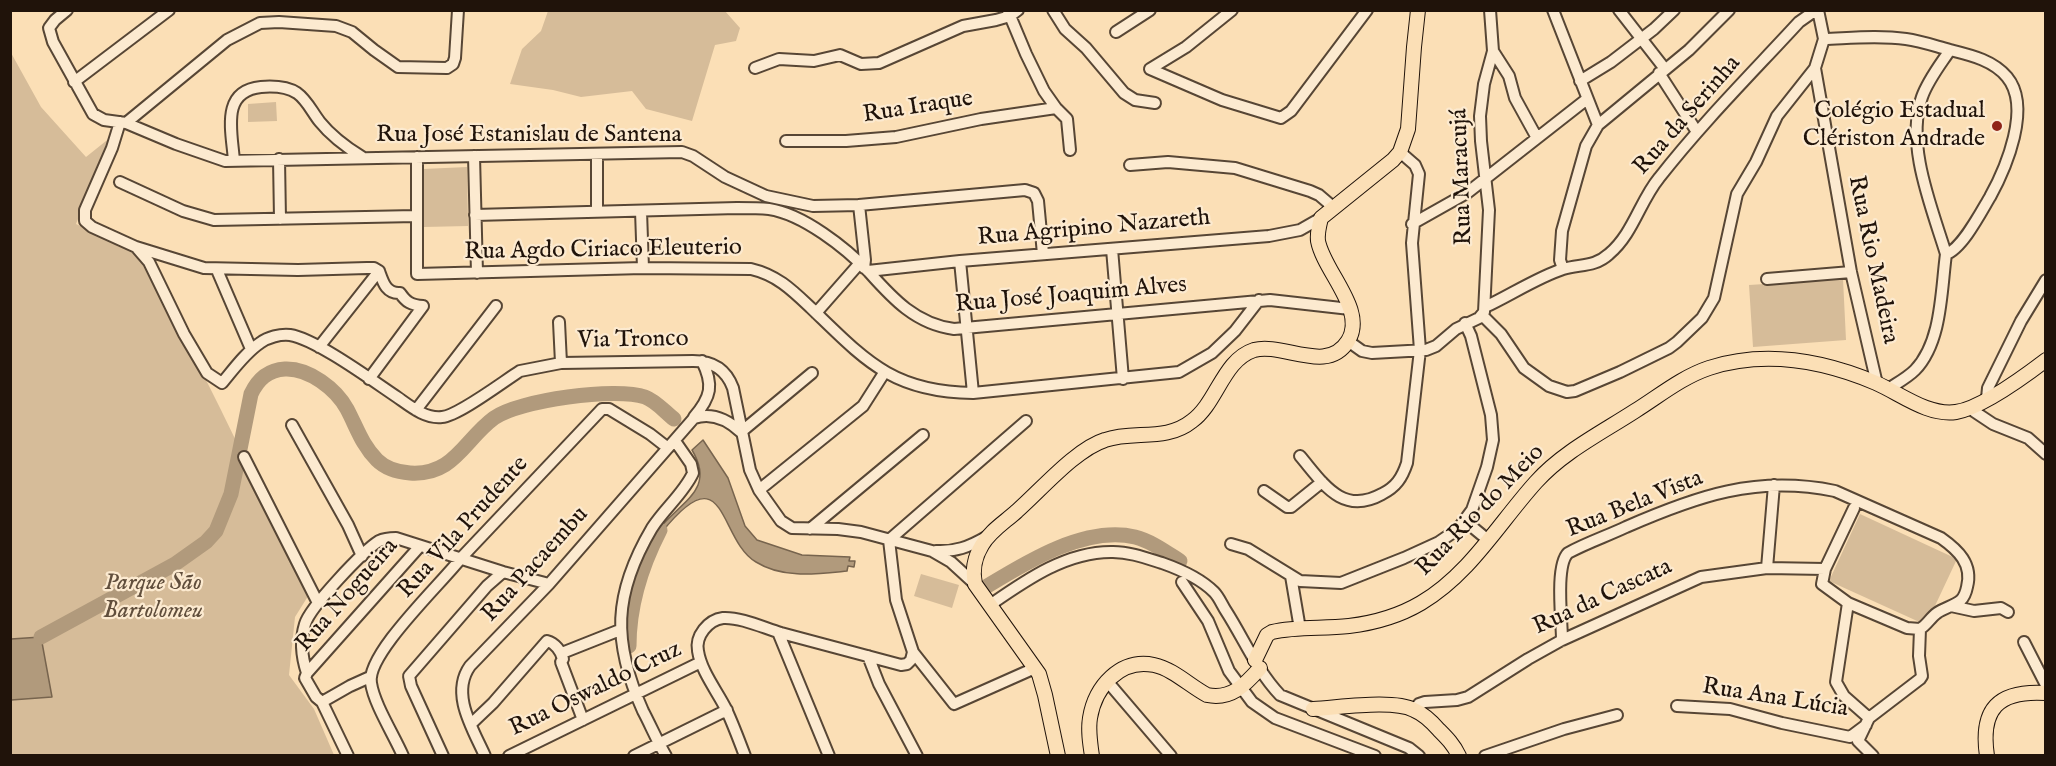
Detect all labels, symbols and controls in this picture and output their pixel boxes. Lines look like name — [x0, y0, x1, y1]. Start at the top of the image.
street label: Rua da Serinha — [1628, 50, 1748, 182]
street label: Rua Iraque — [861, 85, 975, 131]
place label: Colégio Estadual Clériston Andrade — [1803, 98, 1985, 154]
street label: Rua Maracujá — [1446, 108, 1480, 246]
marker: Colégio Estadual Clériston Andrade — [1990, 119, 2004, 133]
street label: Rua José Estanislau de Santena — [376, 122, 682, 150]
street label: Rua Rio Madeira — [1840, 173, 1904, 347]
street label: Rua Agripino Nazareth — [976, 204, 1212, 254]
street label: Rua Agdo Ciriaco Eleuterio — [464, 234, 742, 268]
street label: Rua José Joaquim Alves — [954, 272, 1188, 320]
street label: Via Tronco — [577, 326, 689, 356]
street label: Rua Rio do Meio — [1411, 439, 1551, 583]
street label: Rua Vila Prudente — [393, 451, 535, 605]
street label: Rua Bela Vista — [1563, 465, 1707, 545]
street label: Rua Pacaembu — [477, 501, 595, 629]
street label: Rua Nogueira — [291, 533, 405, 659]
street label: Rua da Cascata — [1529, 553, 1677, 643]
park label: Parque São Bartolomeu — [103, 570, 203, 626]
street label: Rua Oswaldo Cruz — [505, 636, 687, 744]
street label: Rua Ana Lúcia — [1700, 673, 1850, 725]

